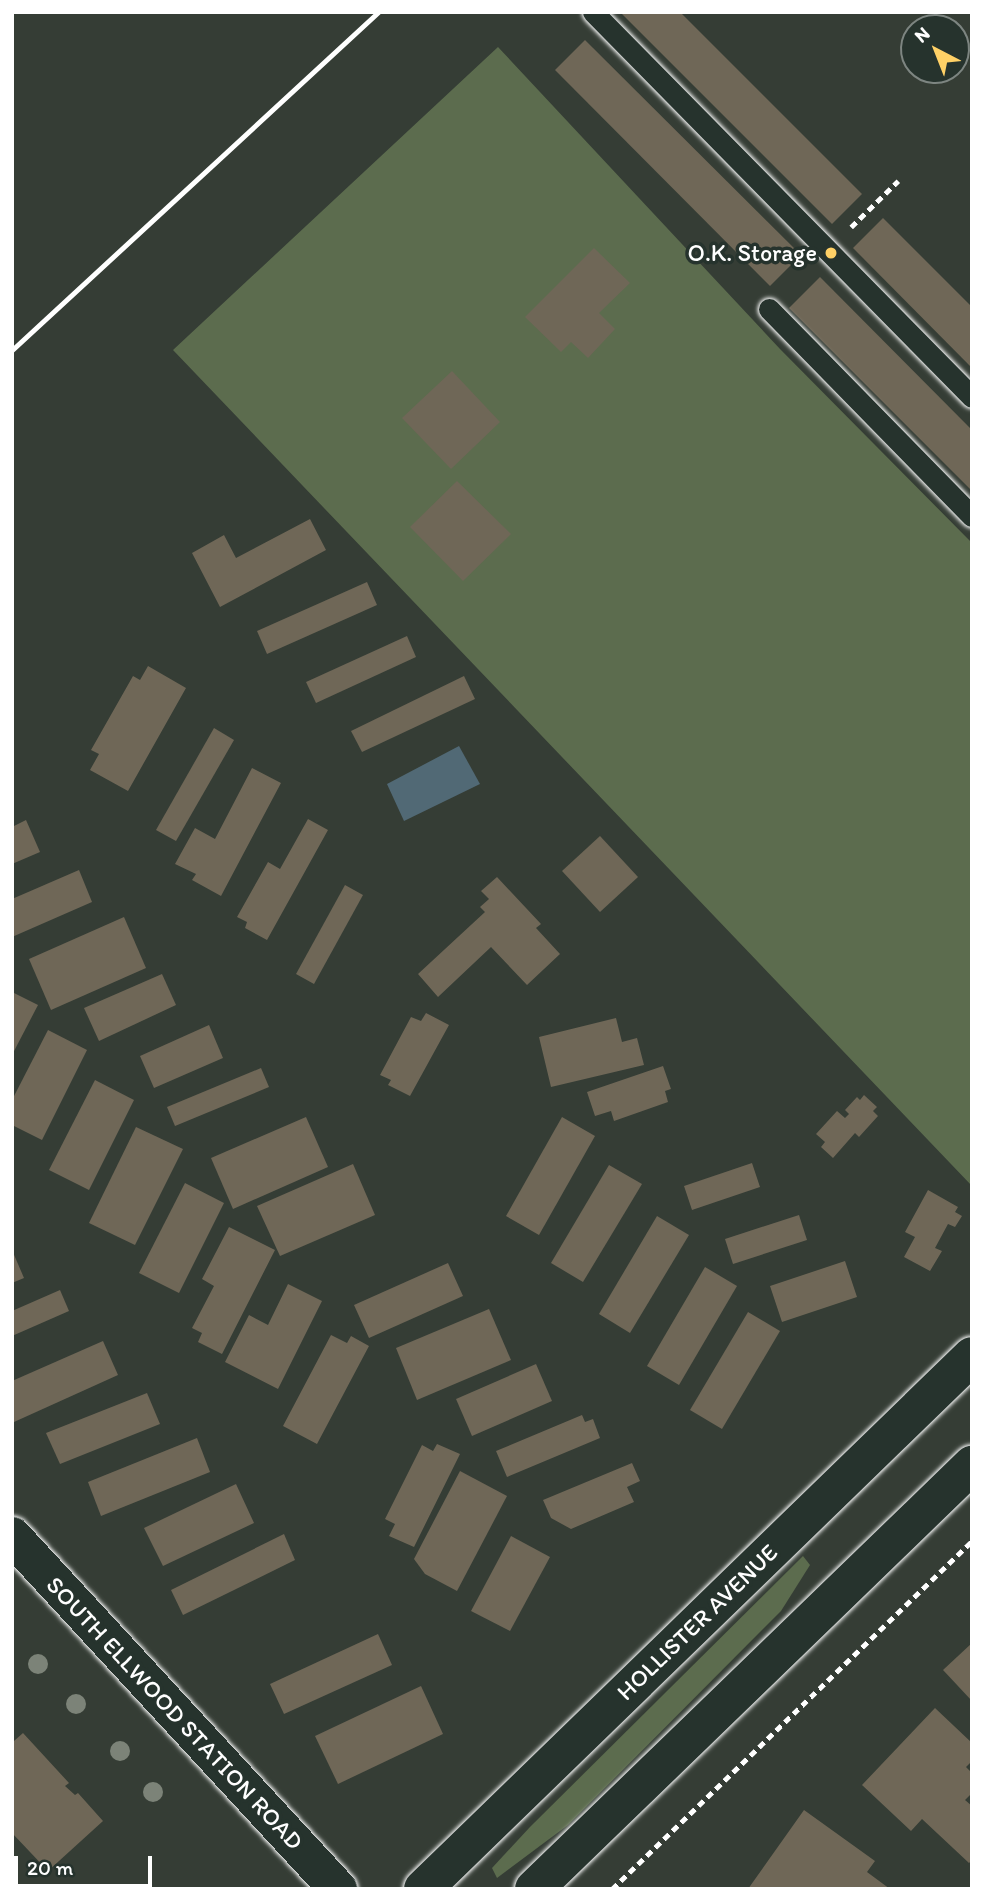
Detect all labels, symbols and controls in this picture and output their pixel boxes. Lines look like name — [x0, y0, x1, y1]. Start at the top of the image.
north arrow — [900, 14, 970, 84]
text: N — [909, 22, 934, 47]
place label: O.K. Storage — [688, 239, 817, 267]
marker: O.K. Storage — [823, 245, 839, 261]
street label: HOLLISTER AVENUE — [611, 1538, 783, 1706]
street label: SOUTH ELLWOOD STATION ROAD — [42, 1572, 308, 1854]
scale bar — [18, 1842, 156, 1886]
text: 20 m — [27, 1855, 73, 1880]

